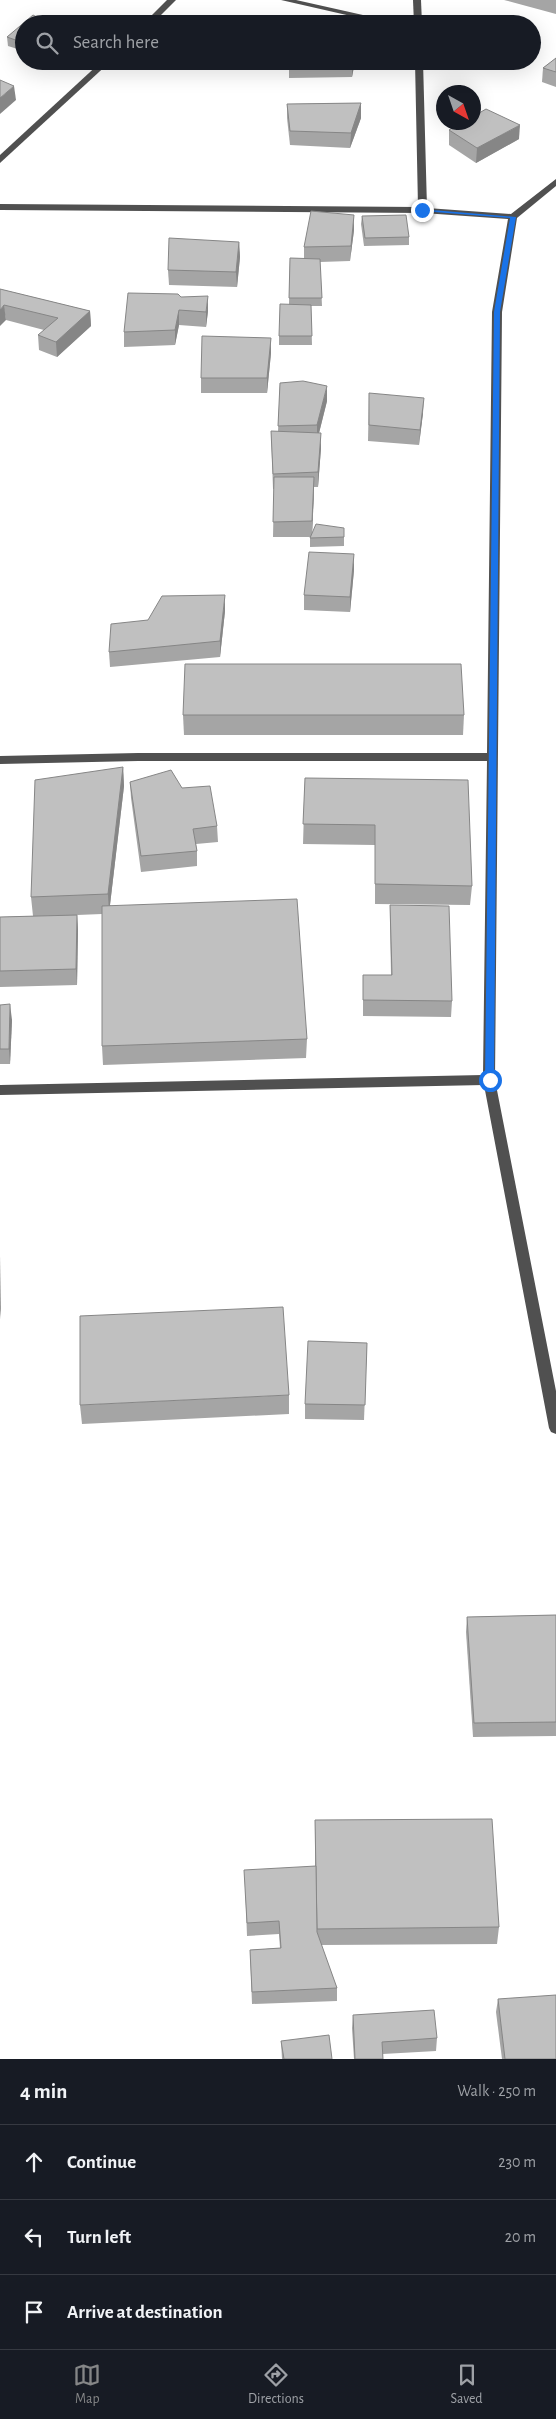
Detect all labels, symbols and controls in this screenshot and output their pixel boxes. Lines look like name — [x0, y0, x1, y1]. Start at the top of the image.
search box — [15, 15, 541, 70]
icon: search — [33, 29, 61, 57]
text: Search here — [73, 33, 159, 52]
north arrow — [436, 85, 481, 130]
route end — [411, 199, 434, 222]
route start — [479, 1069, 502, 1092]
text: 4 min — [20, 2081, 67, 2102]
text: Walk · 250 m — [457, 2083, 536, 2099]
icon: ahead — [20, 2148, 48, 2176]
text: Continue — [67, 2153, 136, 2172]
text: 230 m — [498, 2154, 536, 2170]
icon: left — [20, 2223, 48, 2251]
text: Turn left — [67, 2228, 131, 2247]
text: 20 m — [505, 2229, 536, 2245]
icon: arrive — [20, 2298, 48, 2326]
text: Arrive at destination — [67, 2303, 223, 2322]
tab: Map — [73, 2361, 101, 2408]
tab: Directions — [248, 2361, 304, 2408]
tab: Saved — [451, 2361, 483, 2408]

